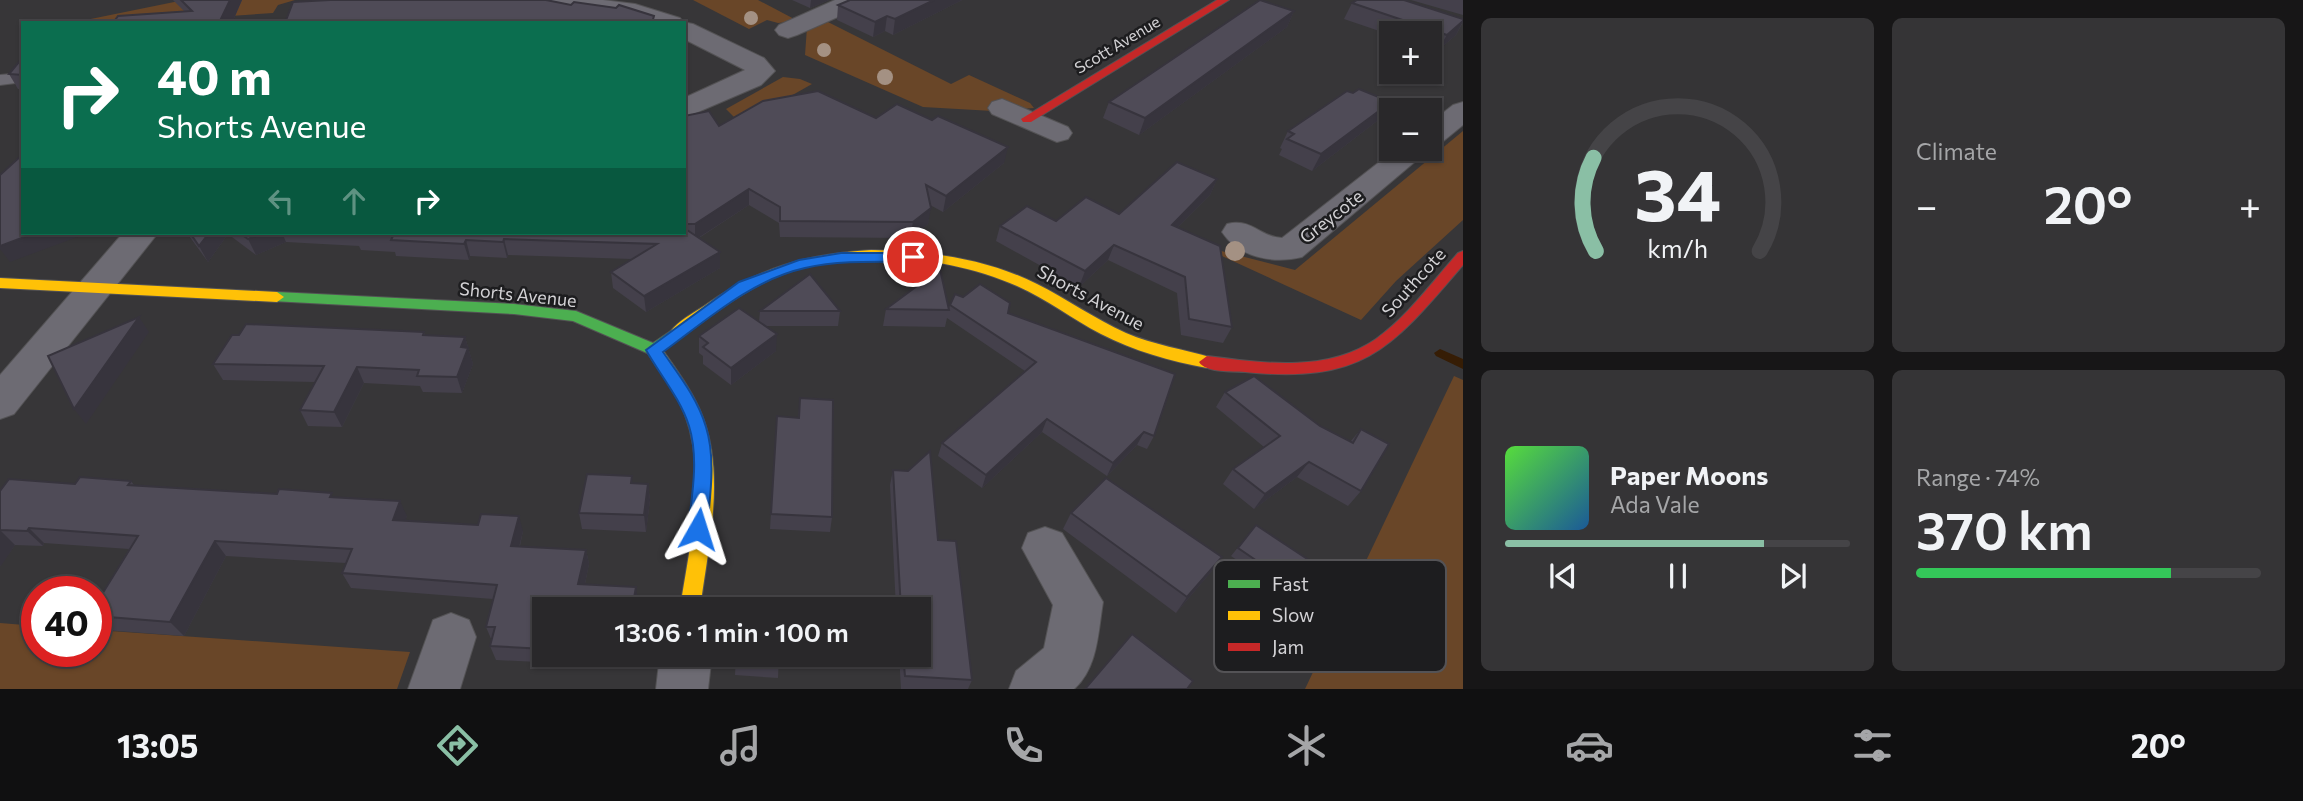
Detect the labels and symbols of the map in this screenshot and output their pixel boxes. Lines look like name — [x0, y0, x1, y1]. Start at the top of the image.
street label: Scott Avenue — [1071, 11, 1163, 77]
street label: Greycote — [1295, 184, 1367, 248]
pin — [883, 227, 943, 287]
street label: Southcote — [1376, 243, 1450, 321]
street label: Shorts Avenue — [1034, 260, 1148, 334]
street label: Shorts Avenue — [458, 277, 578, 311]
position arrow — [661, 492, 735, 566]
legend — [1214, 560, 1446, 672]
text: Fast — [1272, 572, 1309, 595]
speed limit sign: 40 — [21, 576, 112, 667]
text: Slow — [1272, 603, 1314, 626]
text: Jam — [1272, 635, 1304, 658]

